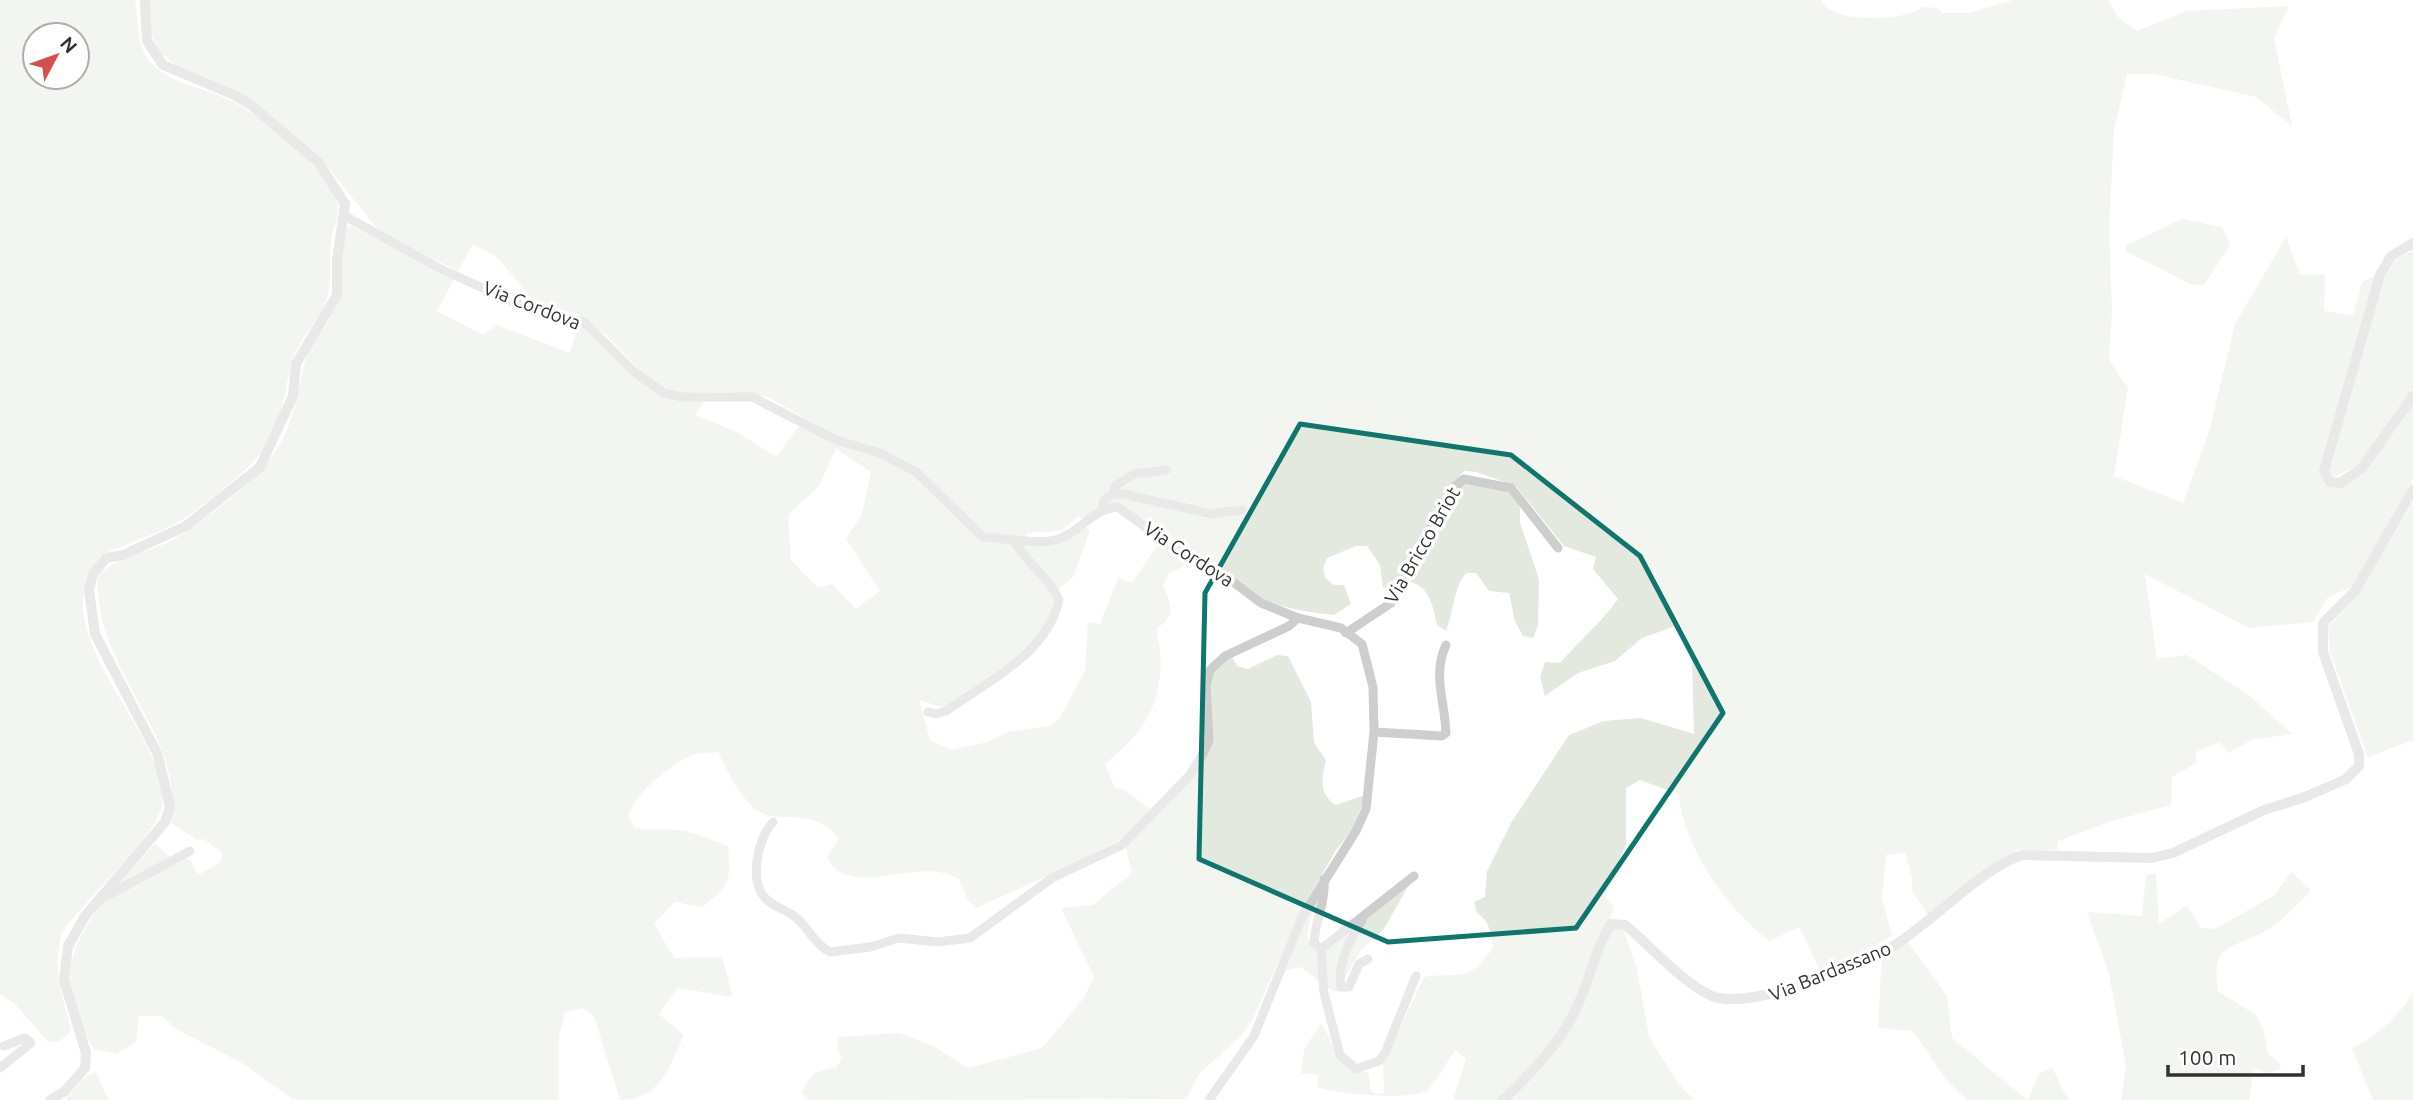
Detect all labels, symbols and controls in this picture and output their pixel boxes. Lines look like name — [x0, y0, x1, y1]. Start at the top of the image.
north arrow — [21, 21, 91, 91]
text: N — [56, 32, 82, 57]
street label: Via Cordova — [480, 276, 584, 334]
street label: Via Bricco Briot — [1380, 482, 1464, 607]
street label: Via Cordova — [1140, 517, 1238, 591]
street label: Via Bardassano — [1766, 937, 1894, 1005]
scale bar — [2168, 1034, 2303, 1078]
text: 100 m — [2178, 1045, 2236, 1069]

